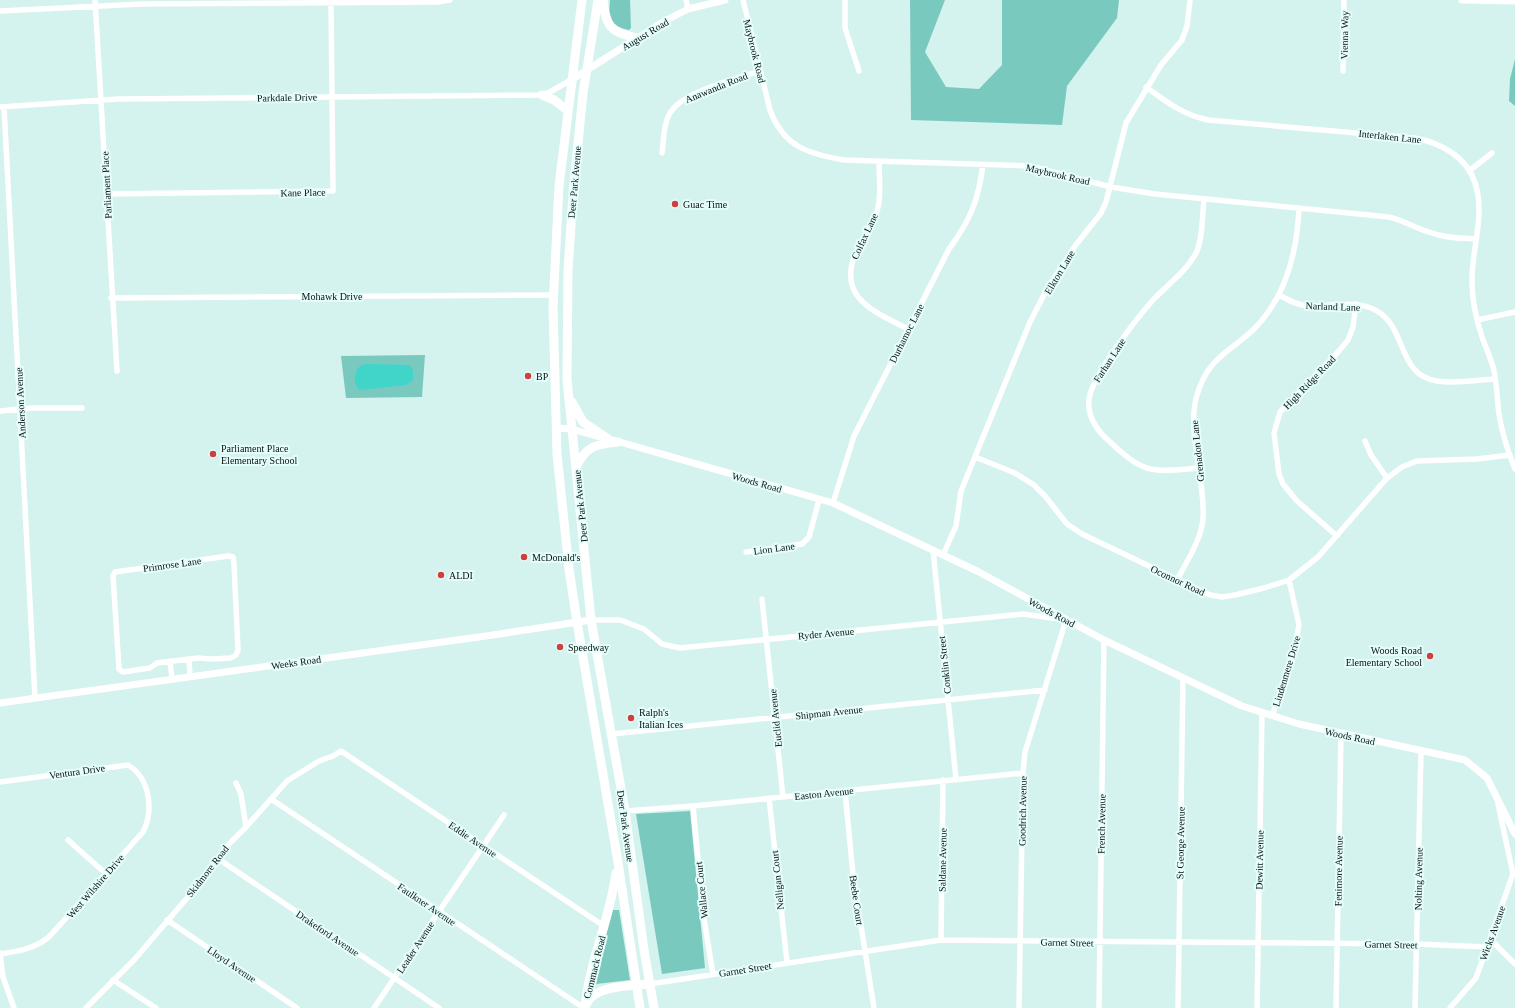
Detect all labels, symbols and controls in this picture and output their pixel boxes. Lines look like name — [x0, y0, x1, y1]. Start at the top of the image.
street label: Vienna Way — [1339, 11, 1350, 59]
street label: August Road — [620, 16, 671, 53]
street label: Maybrook Road — [741, 18, 768, 84]
street label: Anawanda Road — [683, 70, 749, 105]
street label: Parkdale Drive — [257, 91, 318, 104]
street label: Interlaken Lane — [1358, 128, 1422, 145]
street label: Deer Park Avenue — [566, 145, 583, 219]
street label: Parliament Place — [99, 150, 114, 219]
street label: Maybrook Road — [1025, 162, 1091, 187]
street label: Kane Place — [280, 187, 326, 198]
marker: Guac Time — [670, 199, 680, 209]
place label: Guac Time — [683, 199, 728, 210]
street label: Colfax Lane — [849, 211, 880, 261]
street label: Elkton Lane — [1042, 248, 1077, 296]
street label: Mohawk Drive — [302, 291, 363, 302]
street label: Narland Lane — [1305, 300, 1361, 313]
street label: Durhamoc Lane — [887, 301, 926, 365]
street label: Farhan Lane — [1091, 336, 1128, 384]
street label: High Ridge Road — [1281, 353, 1338, 411]
street label: Anderson Avenue — [13, 367, 28, 439]
marker: BP — [523, 371, 533, 381]
place label: BP — [536, 371, 549, 382]
street label: Grenadon Lane — [1189, 419, 1206, 482]
place label: Parliament Place Elementary School — [221, 443, 298, 466]
marker: Parliament Place Elementary School — [208, 449, 218, 459]
street label: Deer Park Avenue — [571, 469, 590, 543]
street label: Woods Road — [731, 470, 783, 495]
street label: Lion Lane — [753, 540, 796, 557]
marker: McDonald's — [519, 552, 529, 562]
place label: McDonald's — [532, 552, 581, 563]
street label: Primrose Lane — [142, 555, 202, 574]
street label: Oconnor Road — [1149, 563, 1207, 598]
marker: ALDI — [436, 570, 446, 580]
place label: ALDI — [449, 570, 473, 581]
street label: Woods Road — [1027, 596, 1077, 629]
street label: Ryder Avenue — [797, 626, 855, 641]
street label: Lindenmere Drive — [1270, 634, 1303, 708]
street label: Conklin Street — [936, 635, 953, 694]
marker: Speedway — [555, 642, 565, 652]
place label: Speedway — [568, 642, 609, 653]
place label: Woods Road Elementary School — [1346, 645, 1422, 668]
marker: Woods Road Elementary School — [1425, 651, 1435, 661]
street label: Weeks Road — [271, 654, 322, 671]
street label: Euclid Avenue — [767, 688, 784, 748]
street label: Shipman Avenue — [795, 703, 864, 722]
place label: Ralph's Italian Ices — [639, 707, 683, 730]
marker: Ralph's Italian Ices — [626, 713, 636, 723]
street label: Woods Road — [1324, 726, 1376, 747]
street label: Ventura Drive — [48, 762, 106, 781]
street label: Goodrich Avenue — [1016, 775, 1029, 846]
street label: Easton Avenue — [794, 785, 855, 802]
street label: Deer Park Avenue — [615, 789, 636, 863]
street label: French Avenue — [1095, 793, 1108, 854]
street label: St George Avenue — [1174, 806, 1187, 879]
street label: Eddie Avenue — [447, 819, 499, 860]
street label: Saldane Avenue — [936, 827, 949, 892]
street label: Dewitt Avenue — [1253, 830, 1266, 890]
street label: Fenimore Avenue — [1332, 835, 1345, 906]
street label: Skidmore Road — [184, 843, 231, 899]
street label: Nolting Avenue — [1412, 847, 1425, 911]
street label: Nelligan Court — [769, 849, 786, 910]
street label: West Wilshire Drive — [65, 852, 127, 921]
street label: Wallace Court — [693, 861, 710, 919]
street label: Beebe Court — [848, 874, 865, 926]
street label: Faulkner Avenue — [396, 881, 458, 928]
street label: Wicks Avenue — [1477, 904, 1508, 962]
street label: Drakeford Avenue — [294, 908, 362, 959]
street label: Leader Avenue — [394, 919, 437, 975]
street label: Commack Road — [581, 934, 608, 1000]
street label: Garnet Street — [1040, 937, 1094, 948]
street label: Garnet Street — [1364, 939, 1418, 950]
street label: Lloyd Avenue — [205, 944, 259, 985]
street label: Garnet Street — [718, 960, 772, 979]

